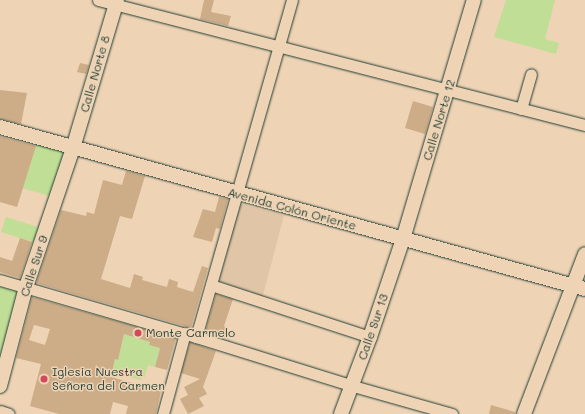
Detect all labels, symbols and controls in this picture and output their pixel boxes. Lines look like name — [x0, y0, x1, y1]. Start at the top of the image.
street label: Calle Norte 8 — [77, 34, 113, 114]
street label: Calle Norte 12 — [420, 78, 458, 162]
street label: Avenida Colón Oriente — [226, 185, 358, 233]
street label: Calle Sur 9 — [17, 234, 51, 298]
street label: Calle Sur 13 — [355, 292, 391, 362]
place label: Monte Carmelo — [146, 326, 235, 340]
marker: Monte Carmelo — [133, 328, 143, 338]
place label: Iglesia Nuestra Señora del Carmen — [52, 365, 165, 393]
marker: Iglesia Nuestra Señora del Carmen — [39, 374, 49, 384]

